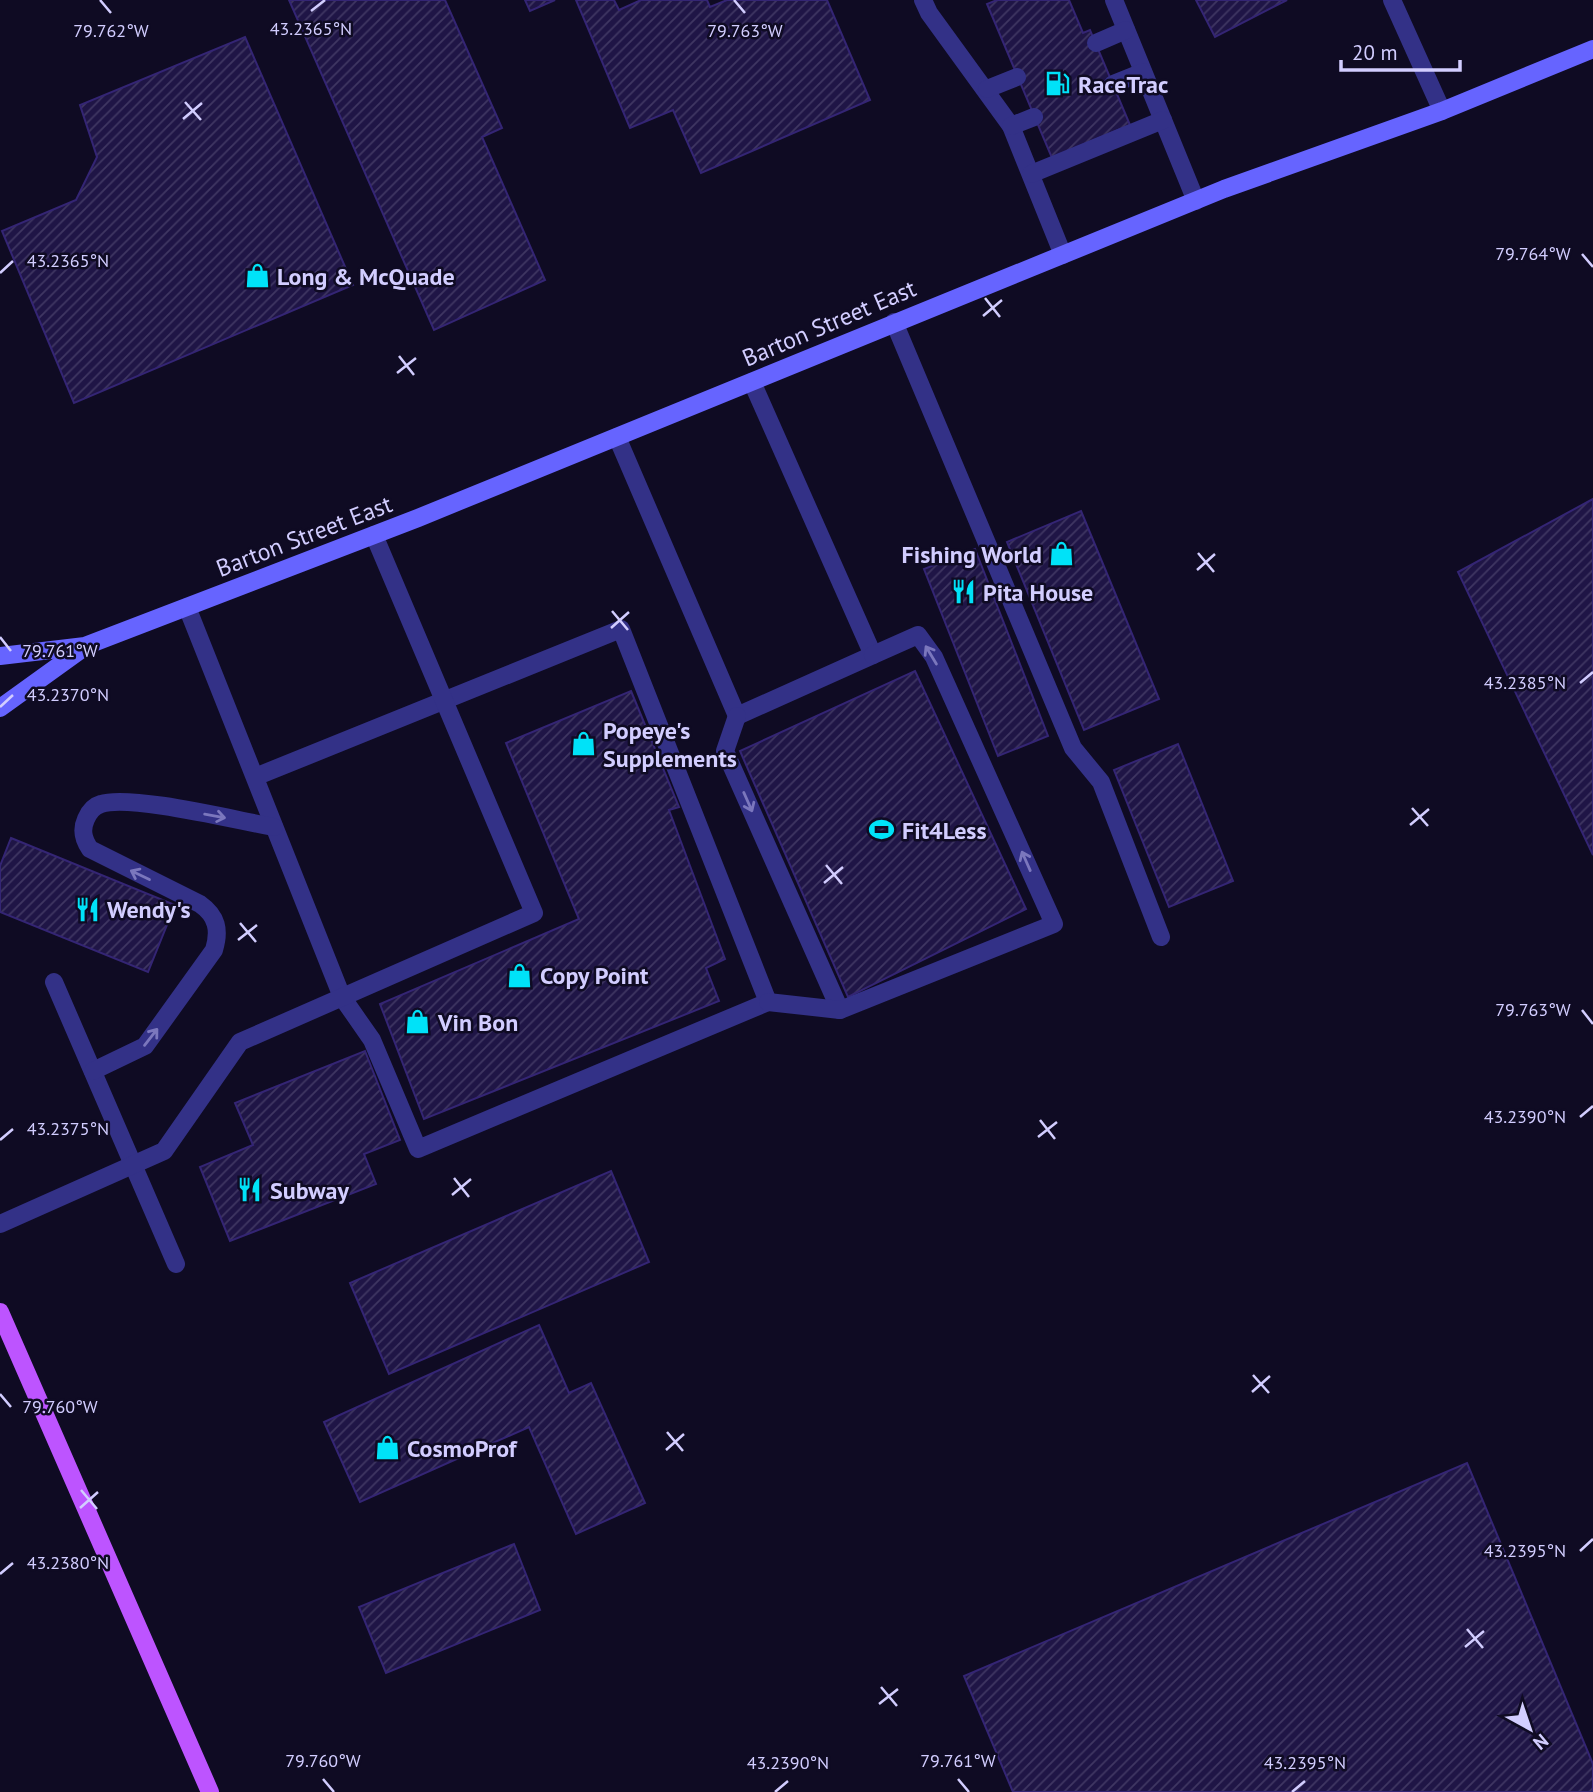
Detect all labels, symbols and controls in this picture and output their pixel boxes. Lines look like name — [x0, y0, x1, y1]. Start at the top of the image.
text: 43.2365°N — [270, 17, 352, 40]
text: 79.762°W — [73, 19, 149, 42]
text: 79.763°W — [707, 19, 783, 42]
scale bar — [1341, 28, 1460, 72]
text: 20 m — [1352, 39, 1398, 66]
place label: RaceTrac — [1078, 69, 1168, 100]
fuel station icon: RaceTrac — [1044, 70, 1072, 98]
text: 79.764°W — [1495, 242, 1571, 265]
text: 43.2365°N — [27, 249, 109, 272]
place label: Long & McQuade — [277, 261, 455, 292]
shop icon: Long & McQuade — [243, 262, 271, 290]
street label: Barton Street East — [737, 272, 921, 374]
street label: Barton Street East — [212, 488, 396, 584]
place label: Fishing World — [902, 539, 1042, 570]
shop icon: Fishing World — [1048, 540, 1076, 568]
place label: Pita House — [983, 577, 1093, 608]
restaurant icon: Pita House — [949, 578, 977, 606]
text: 79.761°W — [22, 639, 98, 662]
one-way arrow — [924, 645, 938, 665]
text: 43.2385°N — [1484, 671, 1566, 694]
text: 43.2370°N — [27, 683, 109, 706]
place label: Popeye's Supplements — [603, 715, 737, 774]
shop icon: Popeye's Supplements — [569, 730, 597, 758]
one-way arrow — [742, 790, 755, 812]
one-way arrow — [203, 810, 226, 823]
place label: Fit4Less — [902, 815, 987, 846]
sports icon: Fit4Less — [868, 816, 896, 844]
one-way arrow — [1019, 851, 1032, 873]
one-way arrow — [130, 868, 151, 882]
place label: Wendy's — [107, 894, 191, 925]
restaurant icon: Wendy's — [73, 895, 101, 923]
place label: Copy Point — [540, 960, 649, 991]
shop icon: Copy Point — [506, 961, 534, 989]
text: 79.763°W — [1495, 998, 1571, 1021]
place label: Vin Bon — [437, 1007, 518, 1038]
shop icon: Vin Bon — [404, 1008, 432, 1036]
one-way arrow — [142, 1028, 158, 1046]
text: 43.2390°N — [1484, 1105, 1566, 1128]
text: 43.2375°N — [27, 1117, 109, 1140]
place label: Subway — [270, 1175, 349, 1206]
restaurant icon: Subway — [236, 1176, 264, 1204]
text: 79.760°W — [22, 1395, 98, 1418]
place label: CosmoProf — [407, 1433, 518, 1464]
shop icon: CosmoProf — [373, 1434, 401, 1462]
text: 43.2395°N — [1484, 1539, 1566, 1562]
text: 43.2380°N — [27, 1551, 109, 1574]
north arrow — [1495, 1694, 1565, 1764]
text: N — [1528, 1729, 1553, 1755]
text: 79.760°W — [285, 1749, 361, 1772]
text: 79.761°W — [920, 1749, 996, 1772]
text: 43.2390°N — [747, 1751, 829, 1774]
text: 43.2395°N — [1264, 1751, 1346, 1774]

